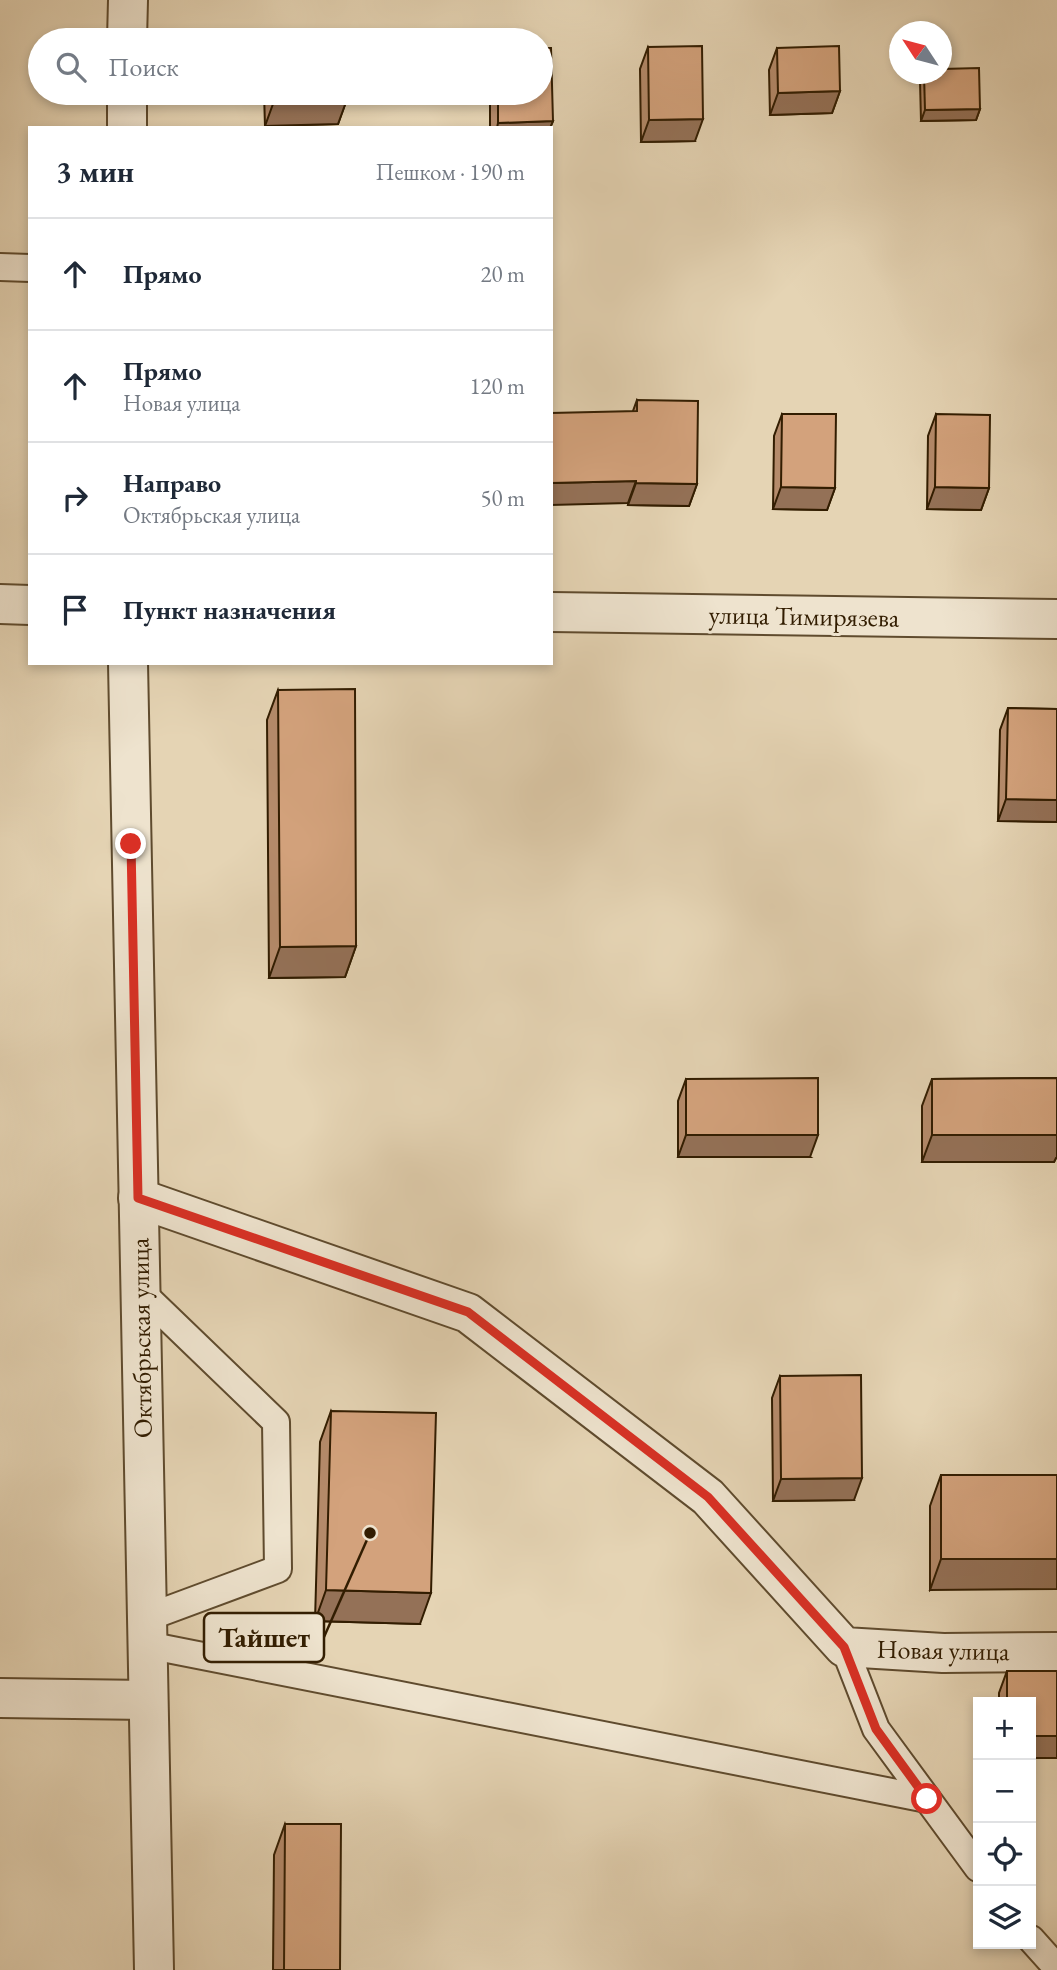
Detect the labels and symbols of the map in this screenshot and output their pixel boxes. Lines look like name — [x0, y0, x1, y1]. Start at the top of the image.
north arrow — [889, 21, 952, 84]
street label: улица Тимирязева — [708, 597, 900, 635]
route end — [115, 828, 146, 859]
street label: Октябрьская улица — [122, 1237, 160, 1438]
callout: Тайшет — [204, 1613, 324, 1662]
text: Тайшет — [218, 1619, 310, 1655]
street label: Новая улица — [876, 1632, 1010, 1668]
route start — [911, 1783, 942, 1814]

